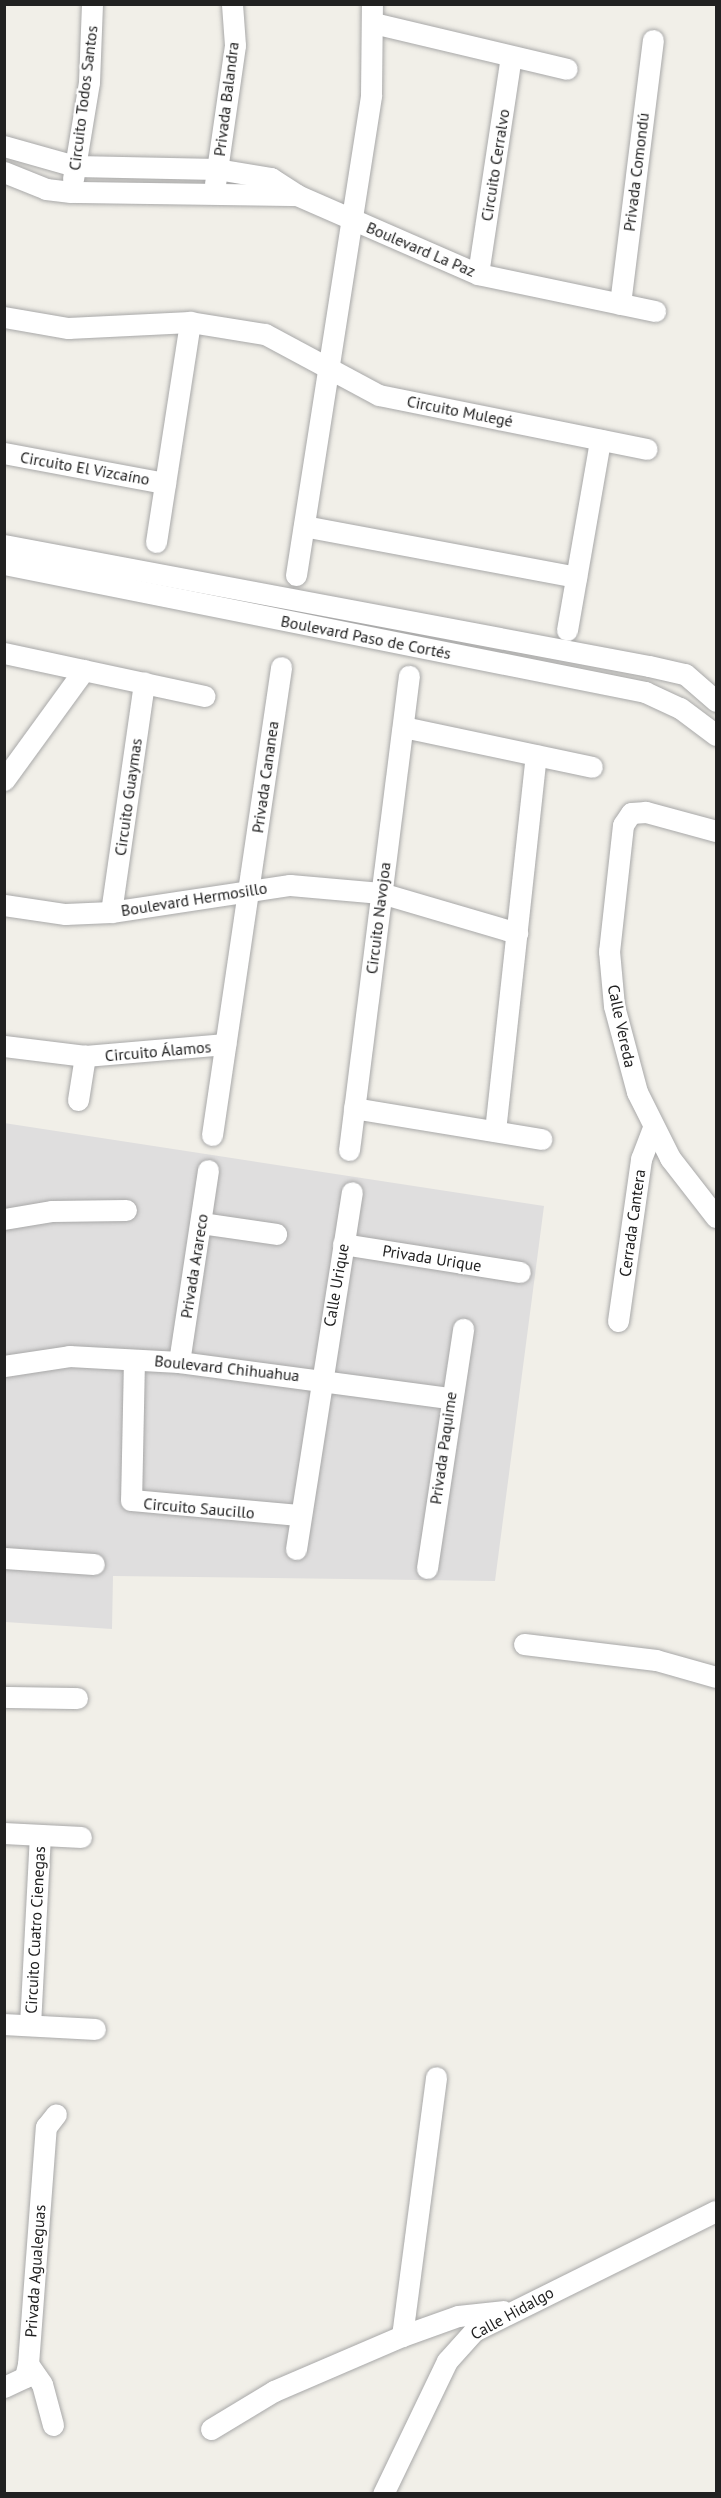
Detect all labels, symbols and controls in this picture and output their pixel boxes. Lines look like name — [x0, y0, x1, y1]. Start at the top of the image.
street label: Circuito Todos Santos — [65, 24, 101, 172]
street label: Privada Balandra — [209, 41, 243, 157]
street label: Circuito Cerralvo — [477, 108, 513, 222]
street label: Privada Comondú — [619, 112, 653, 232]
street label: Boulevard La Paz — [364, 217, 478, 281]
street label: Circuito Mulegé — [405, 391, 515, 431]
street label: Circuito El Vizcaíno — [19, 447, 151, 489]
street label: Boulevard Paso de Cortés — [279, 611, 453, 663]
street label: Privada Cananea — [248, 720, 282, 834]
street label: Circuito Guaymas — [110, 737, 146, 857]
street label: Circuito Navojoa — [362, 861, 394, 975]
street label: Boulevard Hermosillo — [120, 878, 268, 920]
street label: Calle Vereda — [604, 982, 640, 1070]
street label: Circuito Álamos — [104, 1037, 212, 1065]
street label: Cerrada Cantera — [615, 1168, 649, 1278]
street label: Privada Arareco — [176, 1212, 212, 1320]
street label: Privada Urique — [381, 1241, 483, 1275]
street label: Calle Urique — [319, 1242, 353, 1328]
street label: Boulevard Chihuahua — [154, 1351, 300, 1385]
street label: Privada Paquime — [426, 1390, 460, 1506]
street label: Circuito Saucillo — [143, 1494, 255, 1522]
street label: Circuito Cuatro Cienegas — [21, 1846, 49, 2014]
street label: Privada Agualeguas — [21, 2204, 49, 2338]
street label: Calle Hidalgo — [467, 2282, 557, 2344]

